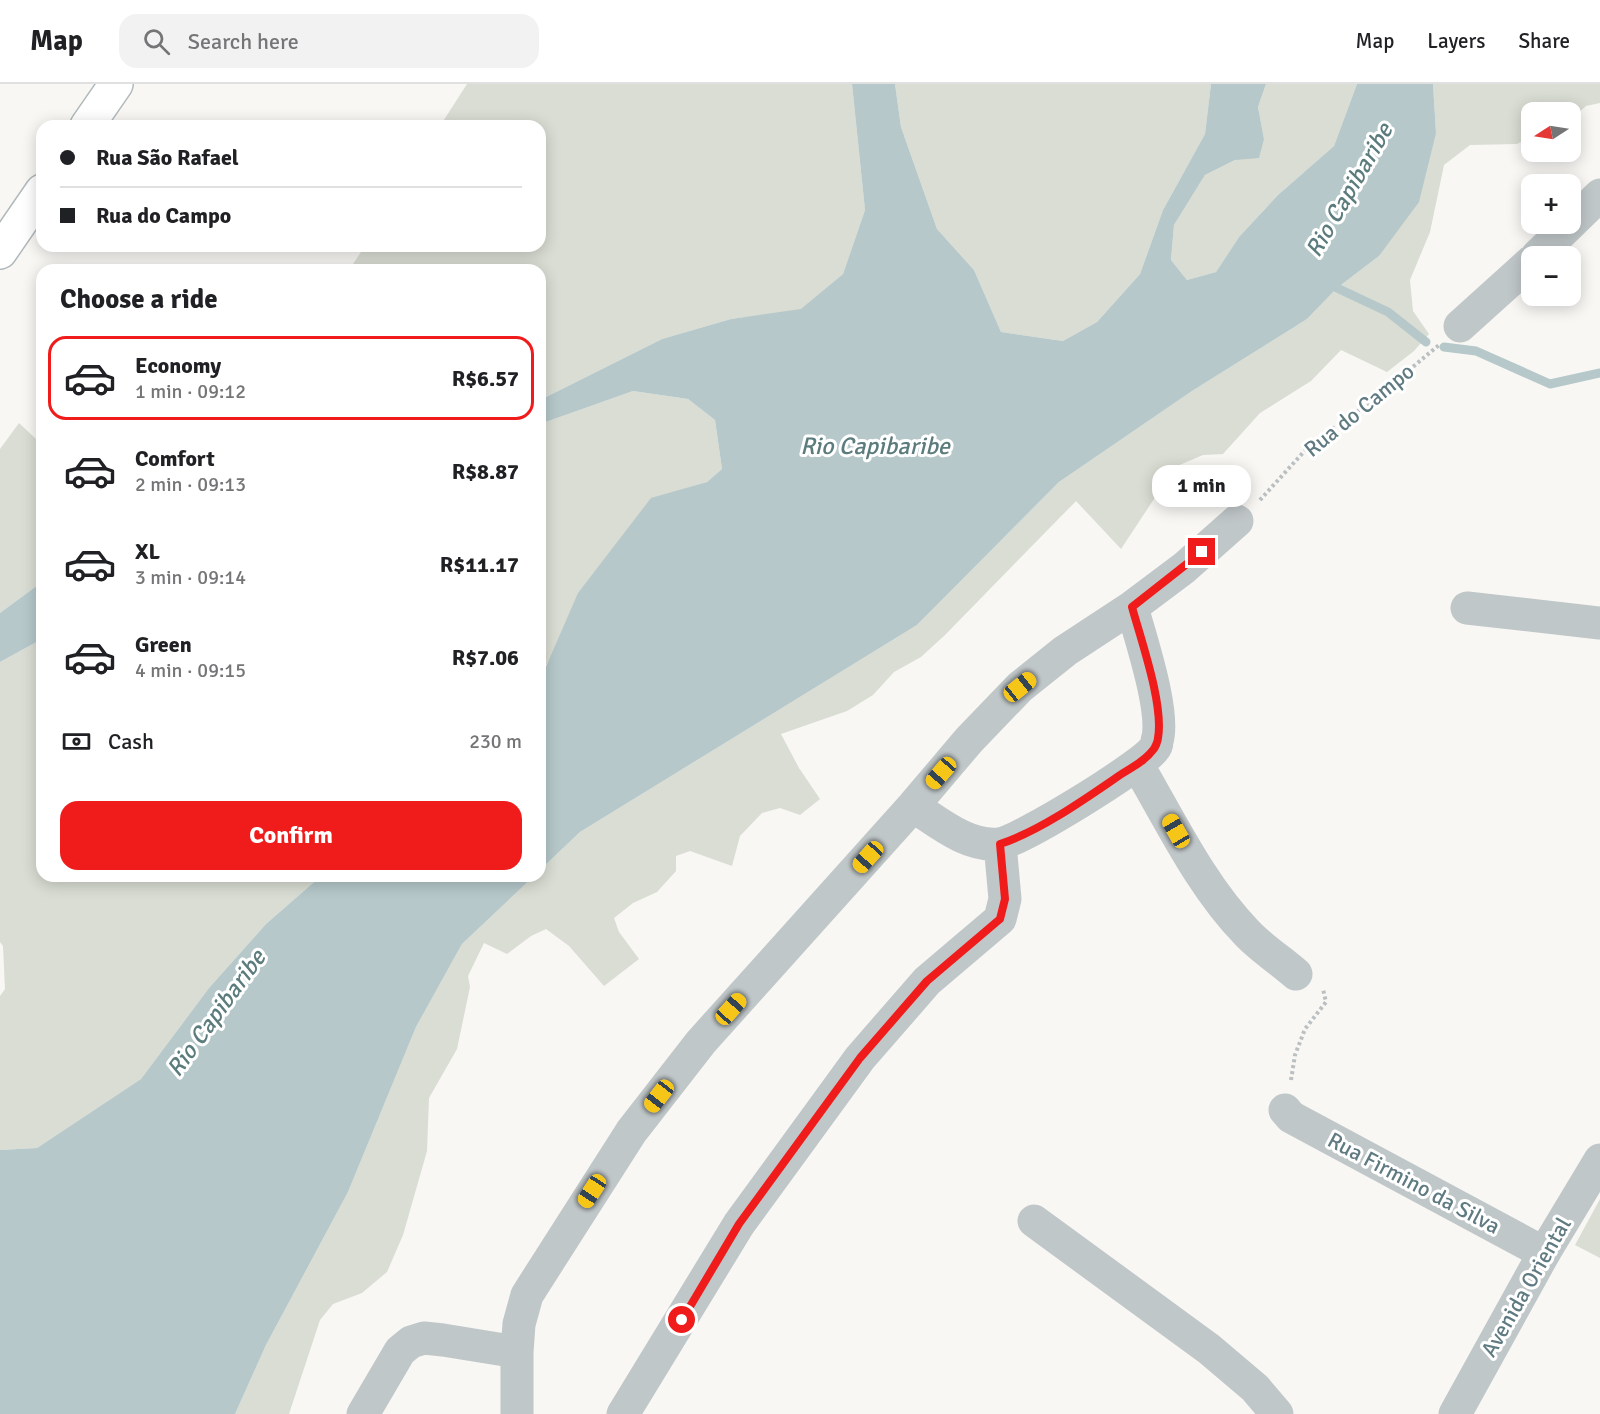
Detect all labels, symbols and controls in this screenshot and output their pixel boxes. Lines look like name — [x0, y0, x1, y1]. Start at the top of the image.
search box — [119, 14, 539, 68]
text: Map — [30, 24, 83, 58]
icon: search — [140, 25, 173, 58]
text: Search here — [188, 28, 299, 55]
text: Map — [1356, 28, 1394, 54]
text: Layers — [1427, 28, 1485, 54]
text: Share — [1518, 28, 1570, 54]
north arrow — [1521, 102, 1581, 162]
map controls — [1521, 102, 1581, 306]
water label: Rio Capibaribe — [1299, 117, 1400, 262]
text: Rua São Rafael — [96, 144, 239, 171]
button: + — [1521, 174, 1581, 234]
text: Rua do Campo — [96, 202, 231, 229]
button: − — [1521, 246, 1581, 306]
text: Choose a ride — [60, 283, 218, 316]
icon: car — [63, 351, 117, 405]
text: Economy — [135, 352, 221, 379]
street label: Rua do Campo — [1299, 357, 1419, 463]
text: R$6.57 — [452, 365, 519, 392]
text: 1 min · 09:12 — [135, 379, 246, 404]
water label: Rio Capibaribe — [800, 431, 951, 461]
icon: car — [63, 444, 117, 498]
text: Comfort — [135, 445, 215, 472]
text: R$8.87 — [452, 458, 519, 485]
callout: 1 min — [1152, 465, 1252, 507]
text: 2 min · 09:13 — [135, 472, 246, 497]
text: 1 min — [1177, 473, 1226, 498]
icon: car — [63, 537, 117, 591]
text: XL — [135, 538, 160, 565]
route end — [1188, 538, 1215, 565]
text: R$11.17 — [440, 551, 519, 578]
text: 3 min · 09:14 — [135, 565, 246, 590]
icon: car — [63, 630, 117, 684]
text: Green — [135, 631, 192, 658]
text: R$7.06 — [452, 644, 519, 671]
text: 4 min · 09:15 — [135, 658, 246, 683]
car — [1000, 669, 1040, 705]
icon: cash — [60, 725, 93, 758]
text: Cash — [108, 728, 154, 755]
text: 230 m — [469, 729, 522, 754]
car — [922, 754, 960, 792]
button: Confirm — [60, 801, 522, 870]
car — [1159, 811, 1193, 851]
car — [849, 838, 887, 876]
water label: Rio Capibaribe — [160, 943, 273, 1082]
car — [712, 990, 750, 1028]
car — [641, 1076, 677, 1116]
street label: Rua Firmino da Silva — [1323, 1126, 1505, 1240]
car — [575, 1171, 609, 1211]
street label: Avenida Oriental — [1475, 1212, 1577, 1362]
route start — [668, 1306, 695, 1333]

